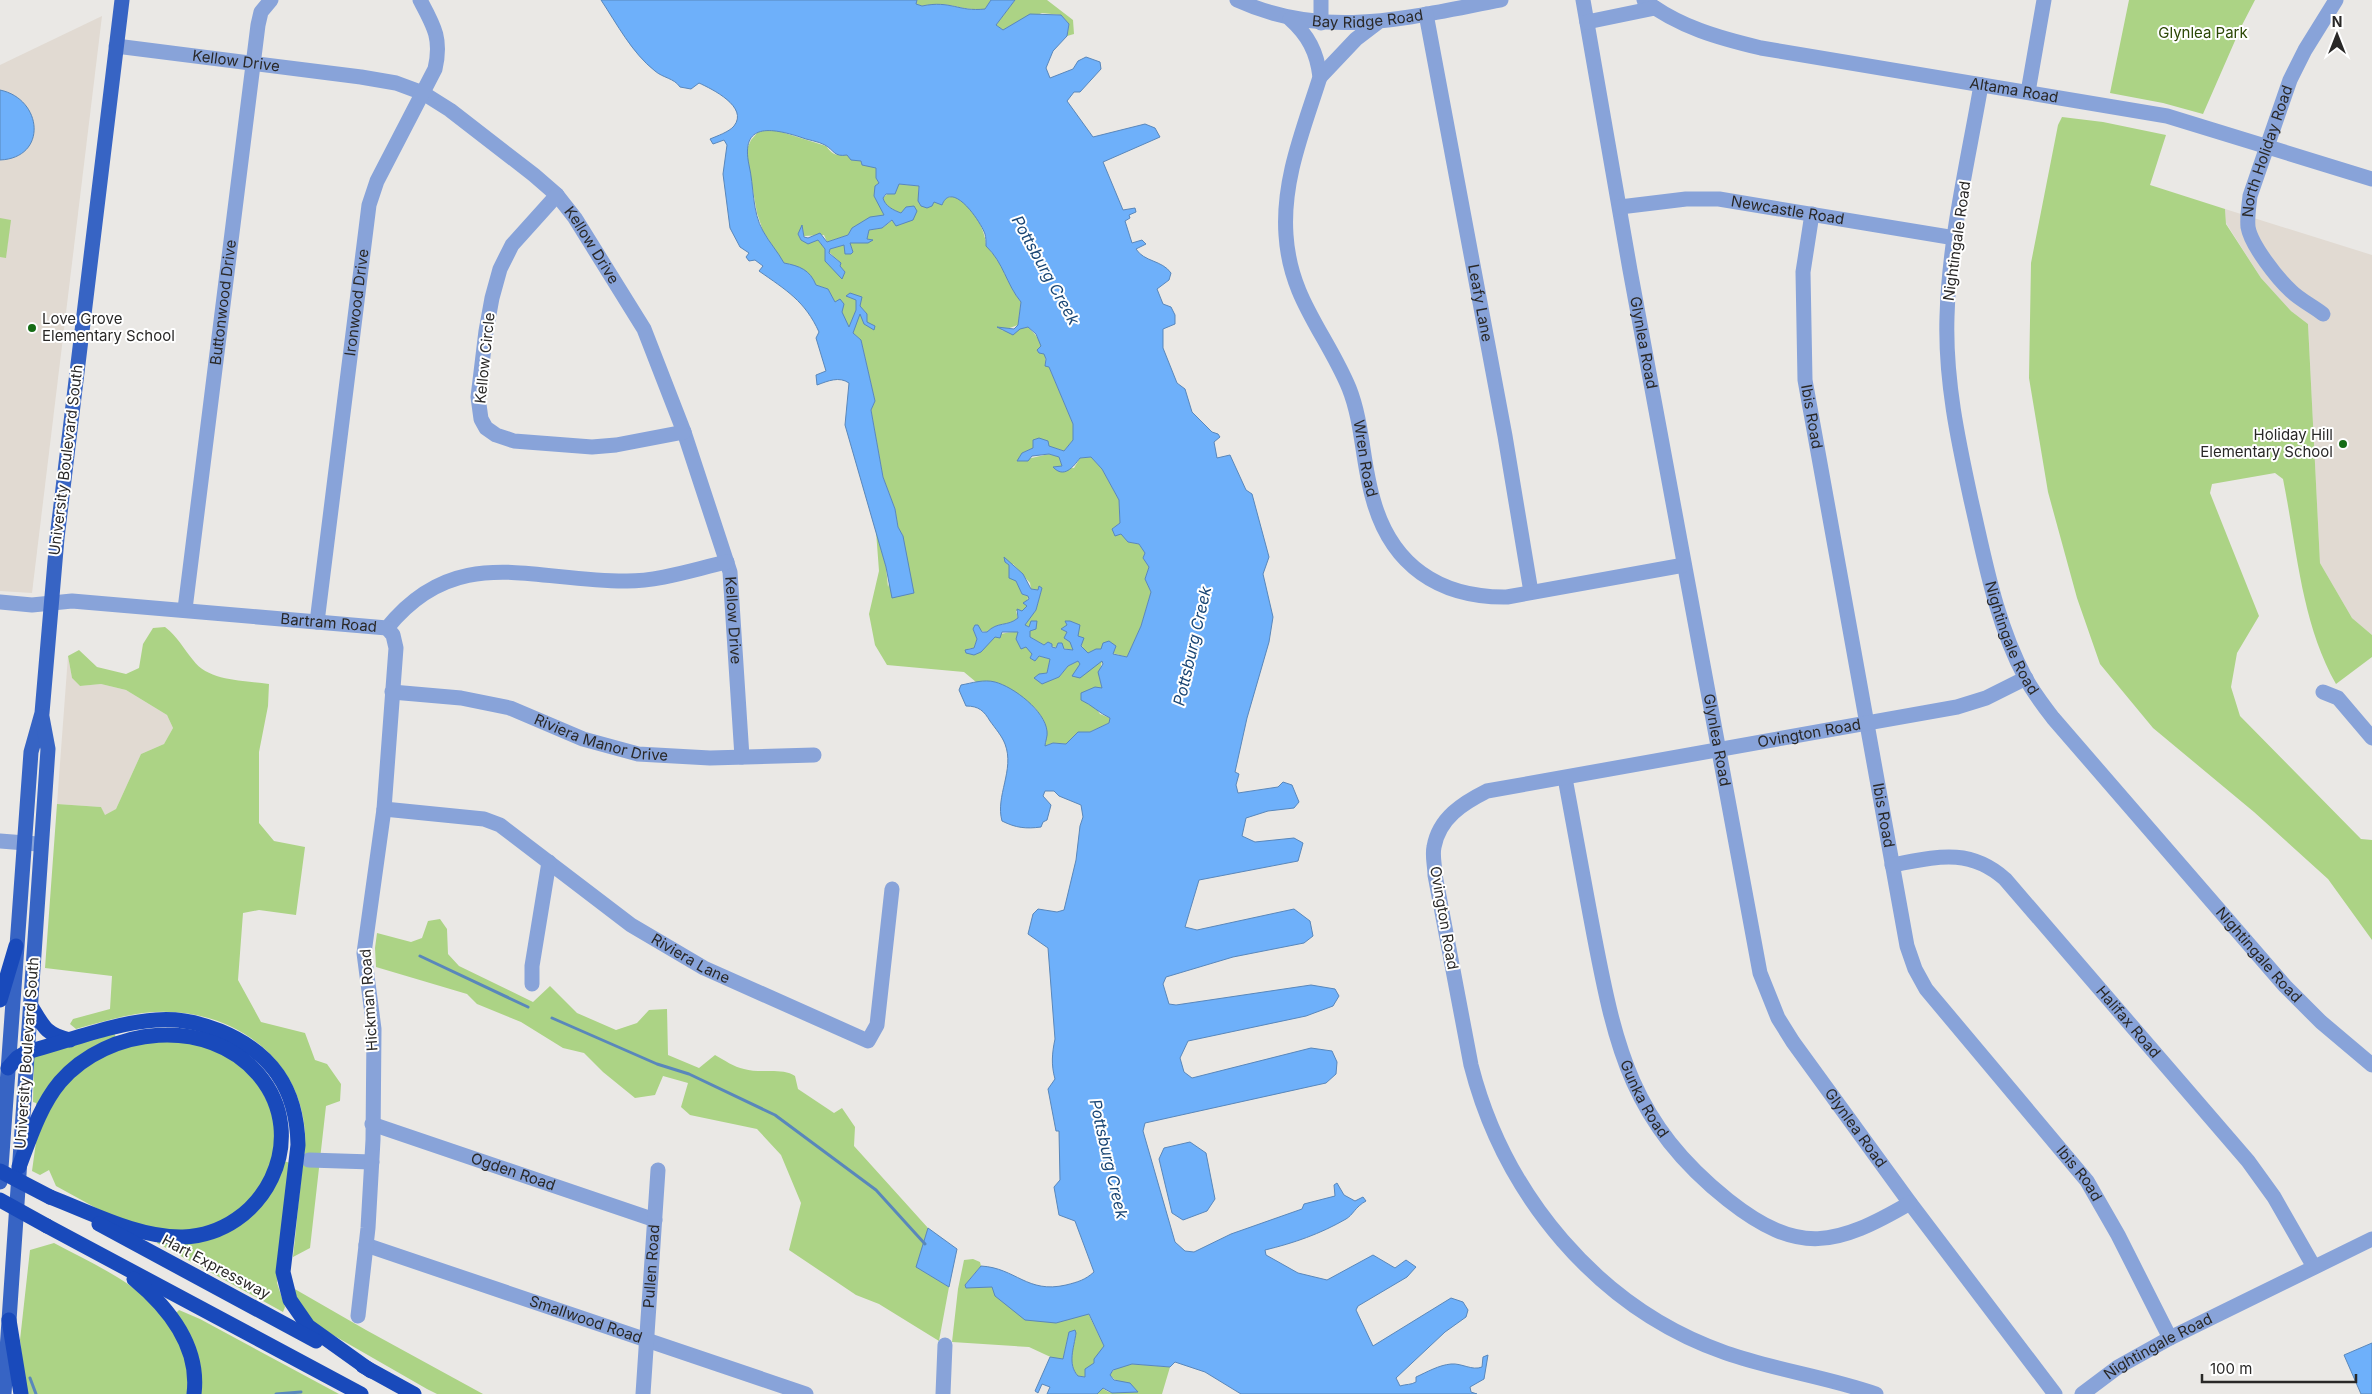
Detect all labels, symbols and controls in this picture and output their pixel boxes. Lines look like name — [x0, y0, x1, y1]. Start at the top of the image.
street label: Bay Ridge Road — [1311, 5, 1424, 32]
north arrow — [2312, 10, 2362, 60]
text: N — [2332, 13, 2342, 30]
park label: Glynlea Park — [2158, 23, 2248, 42]
street label: Kellow Drive — [191, 46, 281, 76]
street label: Altama Road — [1968, 73, 2060, 107]
street label: North Holiday Road — [2238, 83, 2296, 218]
street label: Nightingale Road — [1939, 180, 1974, 302]
street label: Newcastle Road — [1730, 191, 1846, 229]
street label: Kellow Drive — [560, 202, 624, 287]
water label: Pottsburg Creek — [1008, 212, 1084, 328]
street label: Buttonwood Drive — [206, 238, 240, 366]
street label: Ironwood Drive — [340, 248, 372, 357]
street label: Leafy Lane — [1464, 263, 1497, 343]
street label: Glynlea Road — [1626, 295, 1662, 390]
place label: Love Grove Elementary School — [42, 309, 175, 345]
street label: Kellow Circle — [470, 311, 499, 405]
marker: Love Grove Elementary School — [26, 322, 38, 334]
street label: University Boulevard South — [44, 363, 87, 556]
street label: Ibis Road — [1797, 383, 1827, 450]
street label: Wren Road — [1349, 418, 1382, 499]
place label: Holiday Hill Elementary School — [2200, 425, 2333, 461]
marker: Holiday Hill Elementary School — [2337, 438, 2349, 450]
street label: Kellow Drive — [721, 576, 746, 665]
street label: Nightingale Road — [1981, 579, 2043, 698]
water label: Pottsburg Creek — [1169, 584, 1216, 708]
street label: Bartram Road — [280, 609, 378, 636]
street label: Glynlea Road — [1700, 692, 1735, 788]
street label: Riviera Manor Drive — [531, 709, 669, 765]
street label: Ovington Road — [1756, 714, 1862, 751]
street label: Ibis Road — [1869, 781, 1899, 849]
street label: Ovington Road — [1426, 865, 1463, 971]
street label: Nightingale Road — [2212, 903, 2306, 1006]
street label: Riviera Lane — [648, 929, 733, 987]
street label: Hickman Road — [355, 948, 382, 1052]
street label: University Boulevard South — [10, 956, 43, 1149]
street label: Halifax Road — [2092, 982, 2165, 1062]
street label: Gunka Road — [1616, 1057, 1673, 1141]
street label: Glynlea Road — [1821, 1084, 1891, 1171]
water label: Pottsburg Creek — [1086, 1097, 1133, 1221]
street label: Ibis Road — [2052, 1141, 2107, 1205]
street label: Ogden Road — [469, 1148, 558, 1195]
street label: Pullen Road — [639, 1224, 663, 1309]
street label: Hart Expressway — [159, 1230, 274, 1303]
street label: Smallwood Road — [527, 1291, 645, 1347]
street label: Nightingale Road — [2100, 1309, 2215, 1383]
scale bar — [2202, 1352, 2356, 1384]
text: 100 m — [2210, 1359, 2252, 1378]

